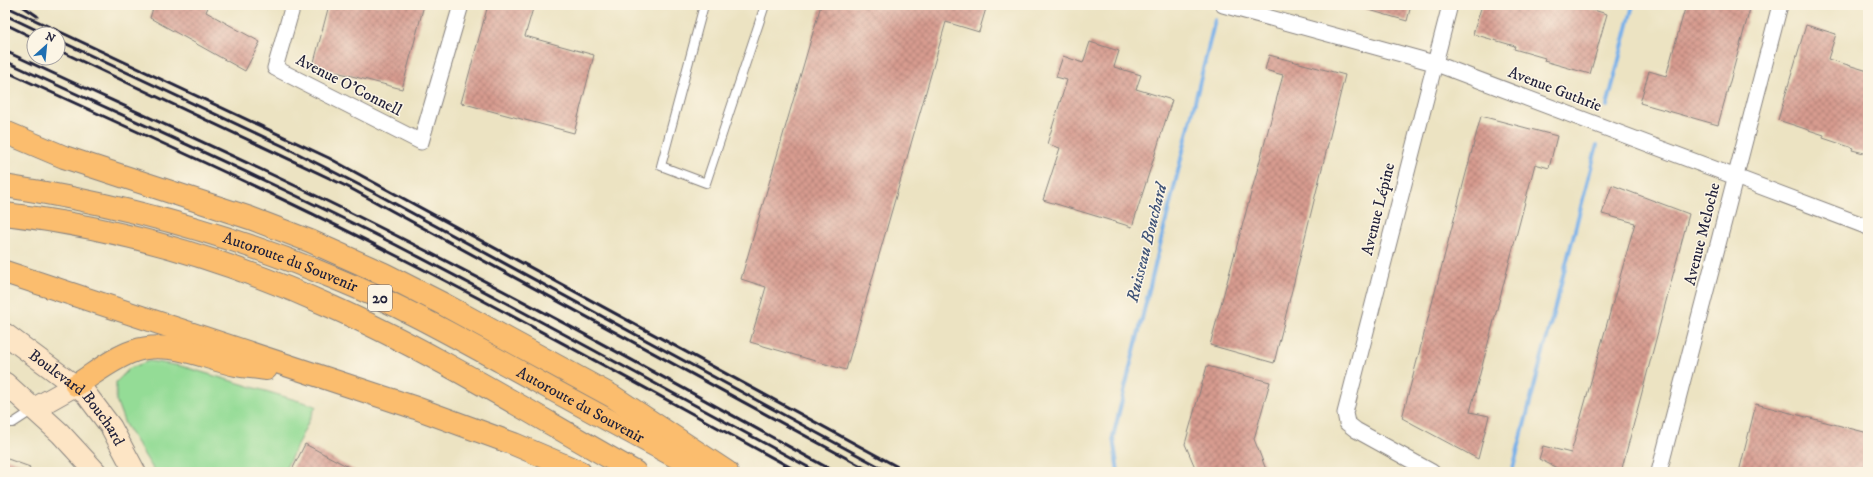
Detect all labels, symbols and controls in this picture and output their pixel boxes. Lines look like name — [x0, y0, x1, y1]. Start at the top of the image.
north arrow — [26, 26, 66, 66]
text: N — [43, 30, 57, 46]
street label: Avenue O'Connell — [293, 50, 406, 120]
street label: Avenue Guthrie — [1505, 62, 1605, 116]
street label: Avenue Lépine — [1357, 160, 1399, 257]
water label: Ruisseau Bouchard — [1121, 179, 1173, 306]
street label: Avenue Meloche — [1680, 180, 1724, 287]
street label: Autoroute du Souvenir — [220, 228, 361, 297]
road number: 20 — [368, 285, 392, 311]
street label: Boulevard Bouchard — [25, 345, 129, 449]
street label: Autoroute du Souvenir — [513, 362, 648, 448]

